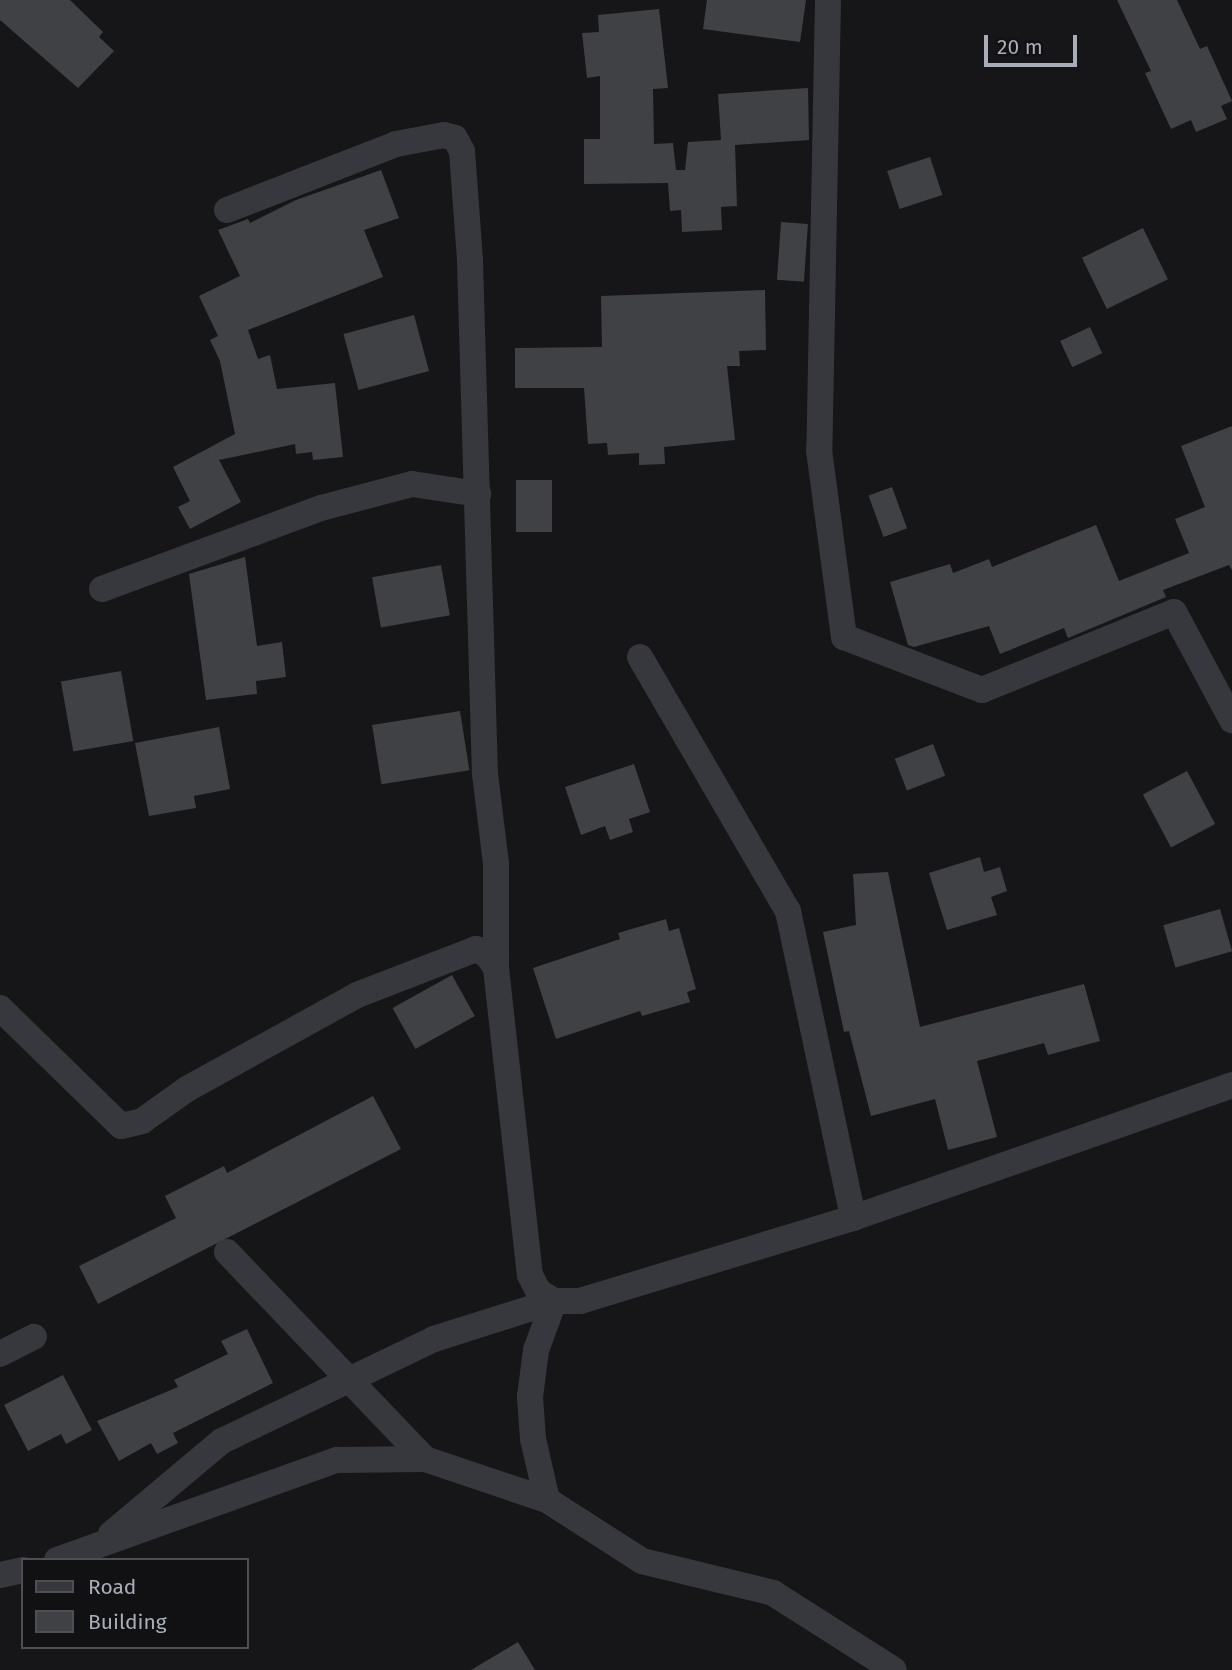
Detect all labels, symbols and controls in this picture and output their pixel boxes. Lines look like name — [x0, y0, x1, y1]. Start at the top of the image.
scale bar — [987, 21, 1080, 65]
text: 20 m — [997, 34, 1043, 60]
legend — [21, 1558, 248, 1649]
text: Road — [88, 1574, 136, 1600]
text: Building — [88, 1609, 167, 1635]

